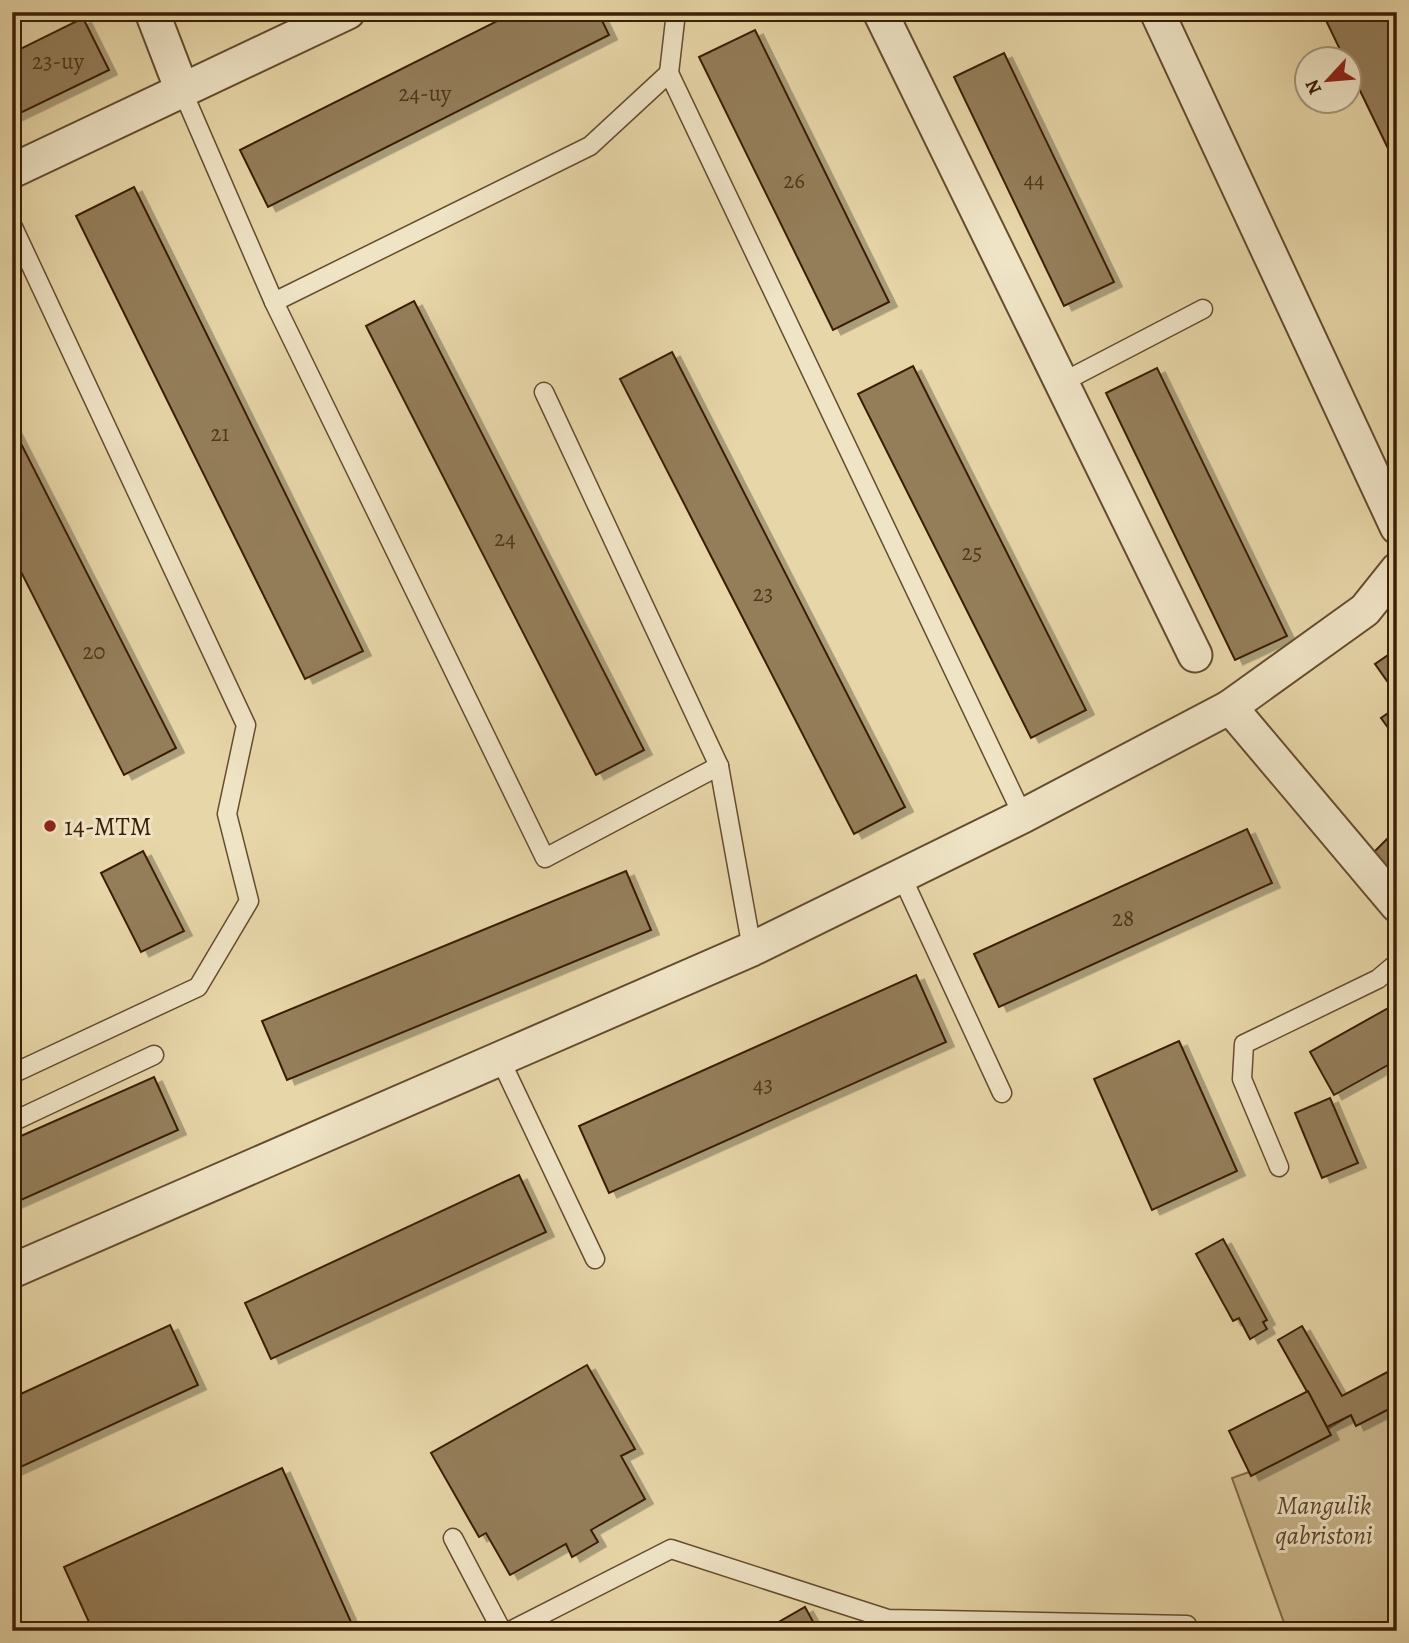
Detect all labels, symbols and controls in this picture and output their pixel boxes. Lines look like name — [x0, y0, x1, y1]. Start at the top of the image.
house number: 23-uy — [32, 46, 85, 77]
north arrow — [1294, 46, 1364, 116]
text: N — [1299, 75, 1328, 99]
house number: 24-uy — [399, 78, 452, 109]
house number: 44 — [1024, 164, 1044, 195]
house number: 26 — [783, 165, 805, 196]
house number: 21 — [211, 418, 230, 449]
house number: 24 — [494, 523, 516, 554]
house number: 25 — [962, 537, 982, 568]
house number: 23 — [753, 578, 773, 609]
house number: 20 — [82, 636, 106, 667]
place label: 14-МТМ — [64, 809, 152, 844]
marker: 14-МТМ — [42, 818, 58, 834]
house number: 28 — [1112, 903, 1134, 934]
house number: 43 — [753, 1069, 773, 1100]
park label: Mangulik qabristoni — [1275, 1488, 1373, 1553]

